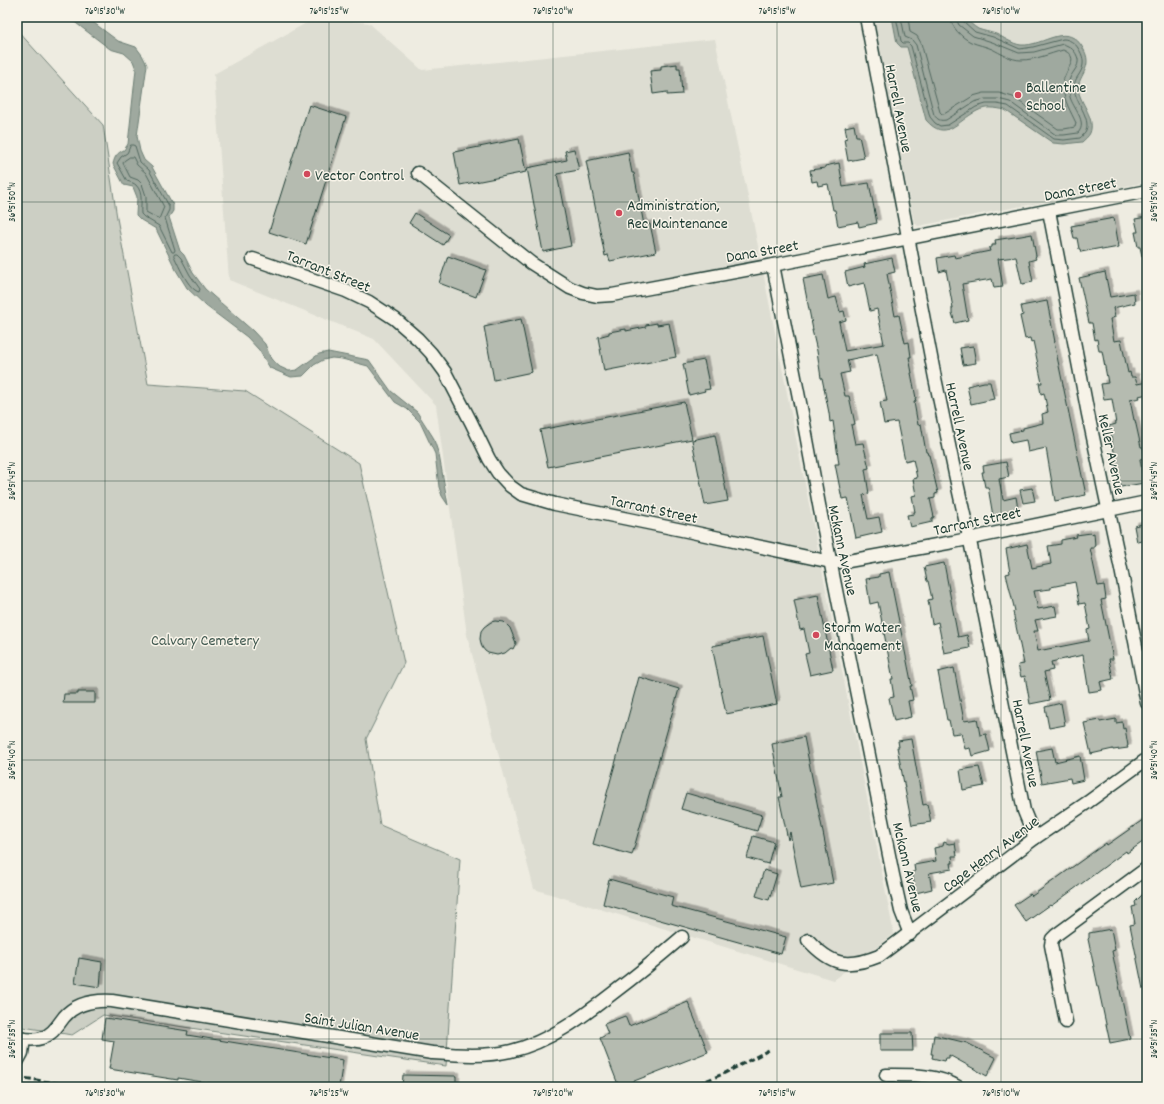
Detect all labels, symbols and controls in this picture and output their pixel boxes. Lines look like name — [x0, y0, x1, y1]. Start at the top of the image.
text: 76°15'30"W — [85, 5, 125, 19]
text: 76°15'25"W — [309, 5, 349, 19]
text: 76°15'20"W — [533, 5, 573, 19]
text: 76°15'15"W — [759, 5, 796, 19]
text: 76°15'10"W — [982, 5, 1020, 19]
street label: Harrell Avenue — [878, 62, 917, 155]
place label: Ballentine School — [1026, 77, 1086, 118]
marker: Ballentine School — [1013, 90, 1023, 100]
place label: Vector Control — [315, 165, 404, 188]
marker: Vector Control — [302, 169, 312, 179]
street label: Dana Street — [1042, 172, 1119, 209]
text: 36°51'50"N — [6, 182, 20, 222]
text: 36°51'50"N — [1148, 182, 1162, 222]
place label: Administration, Rec Maintenance — [627, 195, 728, 236]
marker: Administration, Rec Maintenance — [614, 208, 624, 218]
street label: Dana Street — [724, 235, 801, 270]
street label: Tarrant Street — [282, 245, 374, 300]
street label: Harrell Avenue — [938, 380, 979, 473]
street label: Keller Avenue — [1091, 412, 1130, 497]
text: 36°51'45"N — [6, 462, 20, 500]
text: 36°51'45"N — [1148, 462, 1162, 500]
street label: Tarrant Street — [608, 490, 700, 531]
street label: Tarrant Street — [932, 502, 1024, 543]
street label: Mckann Avenue — [821, 503, 862, 598]
place label: Storm Water Management — [824, 617, 901, 658]
park label: Calvary Cemetery — [151, 630, 259, 653]
marker: Storm Water Management — [811, 630, 821, 640]
street label: Harrell Avenue — [1005, 697, 1044, 790]
text: 36°51'40"N — [6, 740, 20, 780]
text: 36°51'40"N — [1148, 740, 1162, 780]
street label: Cape Henry Avenue — [938, 811, 1045, 899]
street label: Mckann Avenue — [885, 820, 928, 915]
street label: Saint Julian Avenue — [302, 1007, 421, 1048]
text: 36°51'35"N — [6, 1019, 20, 1058]
text: 36°51'35"N — [1148, 1019, 1162, 1058]
text: 76°15'30"W — [85, 1087, 125, 1101]
text: 76°15'25"W — [309, 1087, 349, 1101]
text: 76°15'20"W — [533, 1087, 573, 1101]
text: 76°15'15"W — [759, 1087, 796, 1101]
text: 76°15'10"W — [982, 1087, 1020, 1101]

